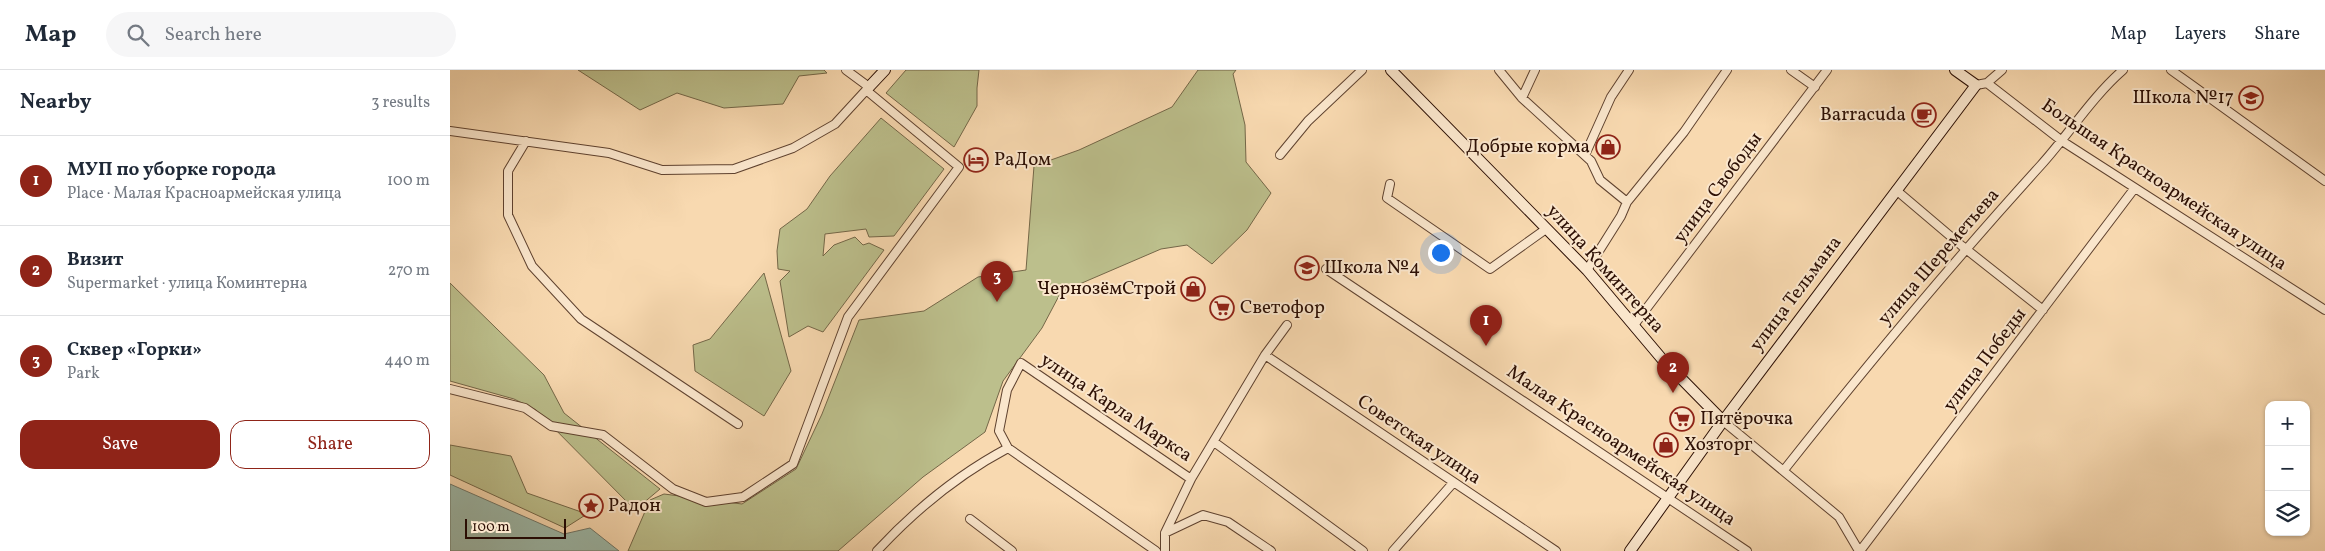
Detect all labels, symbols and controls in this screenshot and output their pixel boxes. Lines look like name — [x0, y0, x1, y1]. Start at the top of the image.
search box — [106, 12, 456, 57]
text: Map — [25, 18, 76, 52]
icon: search — [124, 21, 152, 49]
text: Search here — [164, 22, 262, 48]
text: Map — [2110, 22, 2146, 47]
text: Layers — [2174, 22, 2226, 47]
text: Share — [2254, 22, 2300, 47]
place label: Школа №17 — [2132, 85, 2234, 111]
school or university icon: Школа №17 — [2238, 85, 2264, 111]
text: Nearby — [20, 88, 91, 117]
text: 3 results — [371, 92, 430, 114]
street label: Большая Красноармейская улица — [2036, 93, 2292, 277]
place label: Barracuda — [1820, 102, 1906, 128]
cafe icon: Barracuda — [1911, 102, 1937, 128]
street label: улица Свободы — [1668, 127, 1768, 249]
place label: Добрые корма — [1466, 134, 1590, 160]
shop icon: Добрые корма — [1595, 134, 1621, 160]
hotel icon: РаДом — [963, 147, 989, 173]
place label: РаДом — [994, 147, 1051, 173]
text: МУП по уборке города — [67, 157, 276, 183]
text: 1 — [33, 170, 39, 192]
text: 100 m — [387, 170, 430, 192]
text: Place · Малая Красноармейская улица — [67, 183, 342, 205]
street label: улица Шереметьева — [1872, 183, 2006, 331]
street label: улица Коминтерна — [1540, 199, 1670, 339]
street label: улица Тельмана — [1744, 231, 1848, 357]
your location — [1428, 240, 1454, 266]
text: Визит — [67, 247, 124, 273]
school or university icon: Школа №4 — [1294, 255, 1320, 281]
place label: Школа №4 — [1324, 255, 1420, 281]
text: 2 — [32, 260, 40, 282]
text: 270 m — [388, 260, 430, 282]
pin: 3 — [981, 261, 1013, 302]
text: Supermarket · улица Коминтерна — [67, 273, 307, 295]
place label: ЧернозёмСтрой — [1037, 276, 1176, 302]
shop icon: ЧернозёмСтрой — [1180, 276, 1206, 302]
supermarket icon: Светофор — [1209, 295, 1235, 321]
place label: Светофор — [1240, 295, 1325, 321]
street label: улица Победы — [1937, 303, 2033, 417]
pin: 1 — [1470, 305, 1502, 346]
text: Сквер «Горки» — [67, 337, 202, 363]
street label: улица Карла Маркса — [1035, 347, 1197, 469]
text: 3 — [32, 350, 40, 372]
text: 440 m — [384, 350, 430, 372]
pin: 2 — [1657, 352, 1689, 393]
street label: Малая Красноармейская улица — [1501, 359, 1741, 533]
text: Park — [67, 363, 100, 385]
street label: Советская улица — [1352, 389, 1486, 491]
map controls — [2265, 401, 2310, 536]
button: + — [2265, 401, 2310, 446]
supermarket icon: Пятёрочка — [1669, 406, 1695, 432]
place label: Пятёрочка — [1700, 406, 1793, 432]
button: Save — [20, 420, 220, 469]
button: Share — [230, 420, 430, 469]
shop icon: Хозторг — [1653, 432, 1679, 458]
place label: Хозторг — [1684, 432, 1753, 458]
button: − — [2265, 446, 2310, 491]
button: layers — [2265, 491, 2310, 536]
place icon: Радон — [578, 493, 604, 519]
place label: Радон — [608, 493, 661, 519]
scale bar — [465, 516, 566, 539]
text: 100 m — [472, 518, 510, 537]

